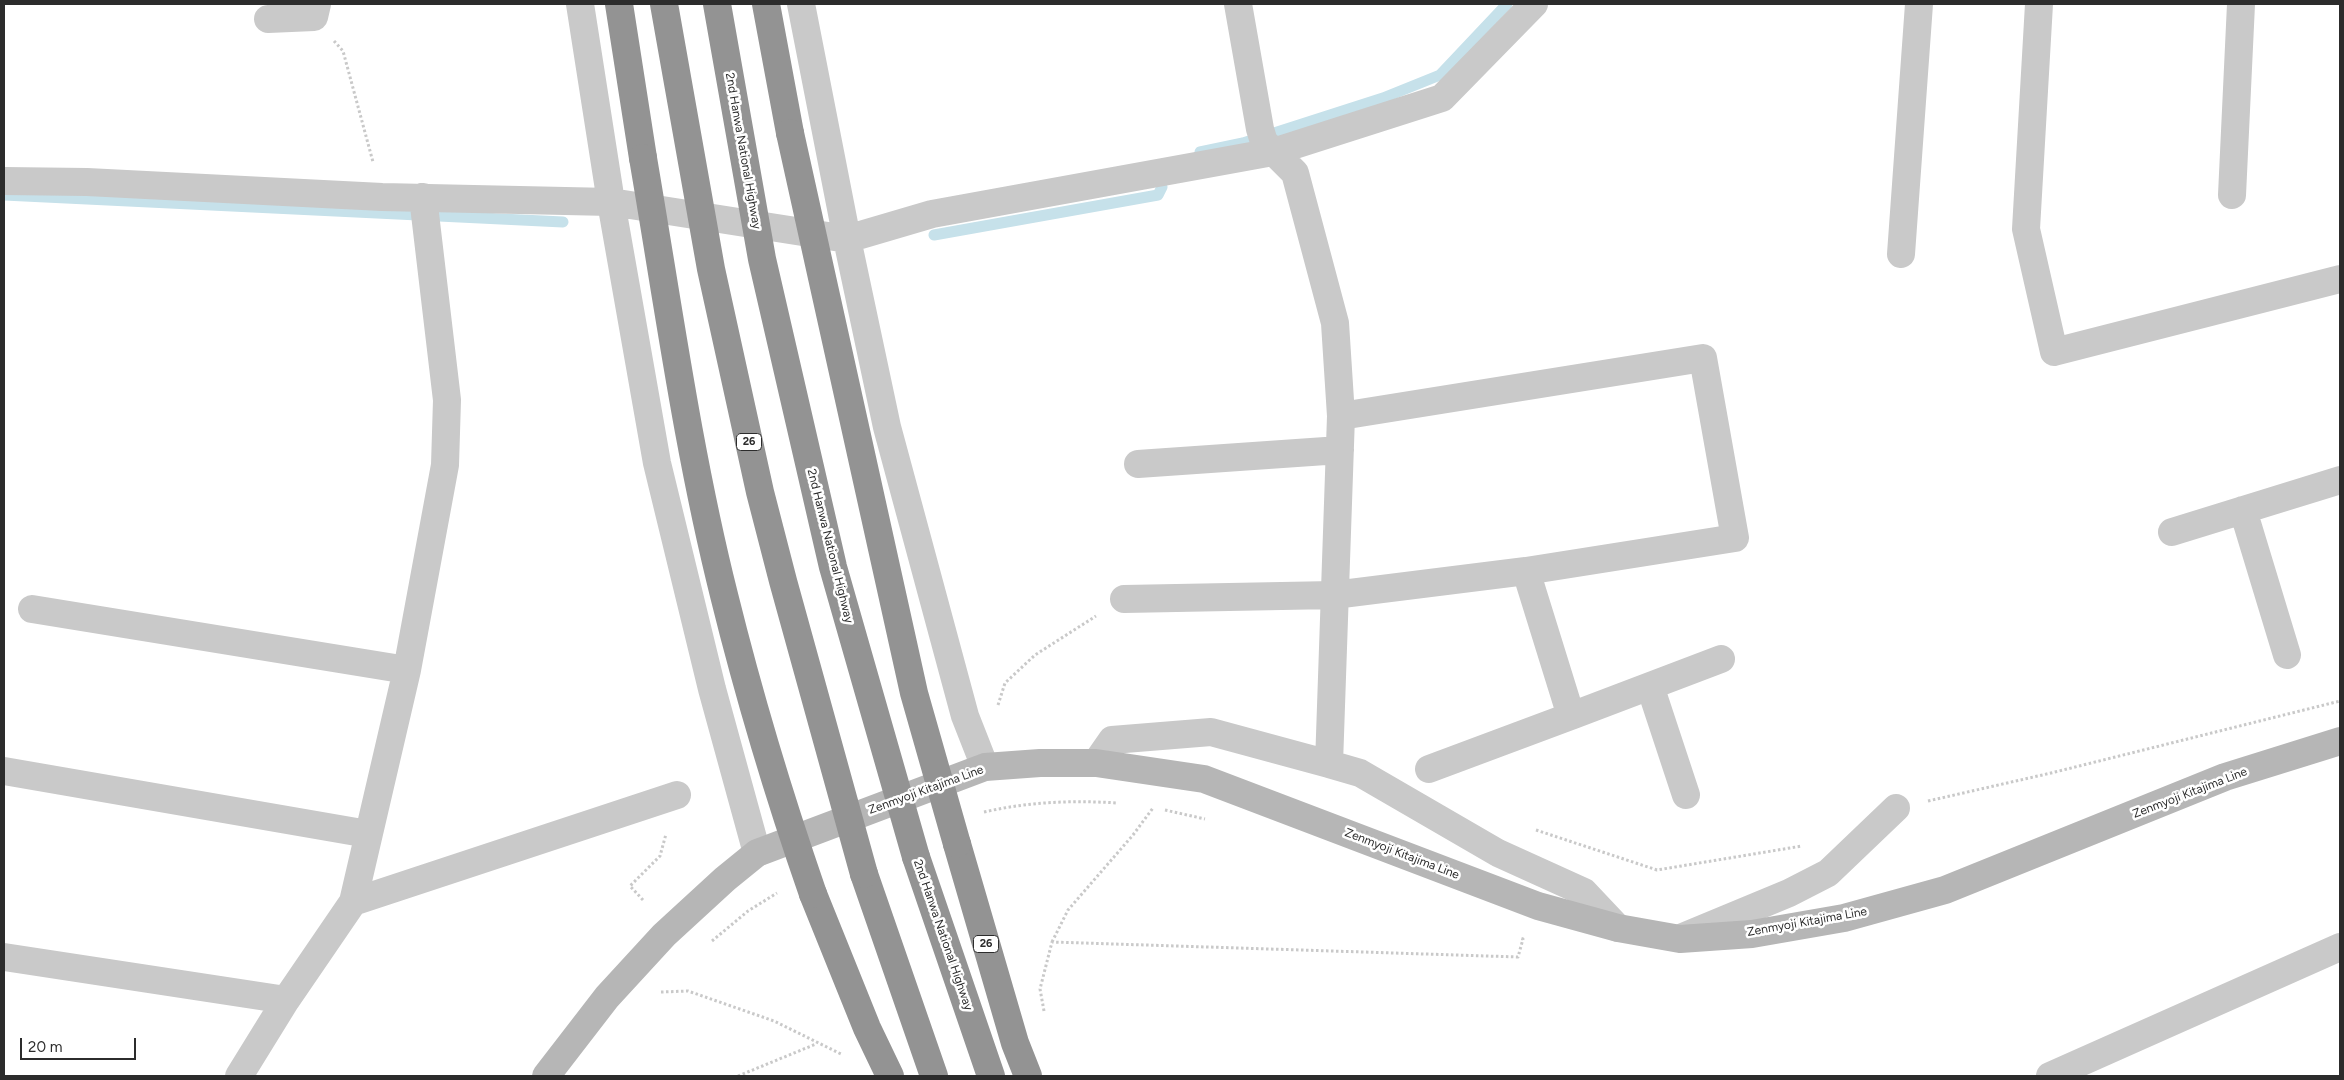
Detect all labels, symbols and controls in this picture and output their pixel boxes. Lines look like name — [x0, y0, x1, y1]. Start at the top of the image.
street label: 2nd Hanwa National Highway — [722, 72, 764, 230]
road number: 26 — [736, 434, 762, 451]
street label: 2nd Hanwa National Highway — [804, 467, 856, 625]
street label: Zenmyoji Kitajima Line — [866, 762, 986, 818]
street label: Zenmyoji Kitajima Line — [2131, 765, 2249, 821]
street label: Zenmyoji Kitajima Line — [1343, 826, 1461, 882]
street label: 2nd Hanwa National Highway — [910, 858, 976, 1012]
street label: Zenmyoji Kitajima Line — [1746, 904, 1868, 940]
road number: 26 — [974, 936, 998, 952]
scale bar — [22, 1028, 139, 1060]
text: 20 m — [28, 1038, 62, 1056]

